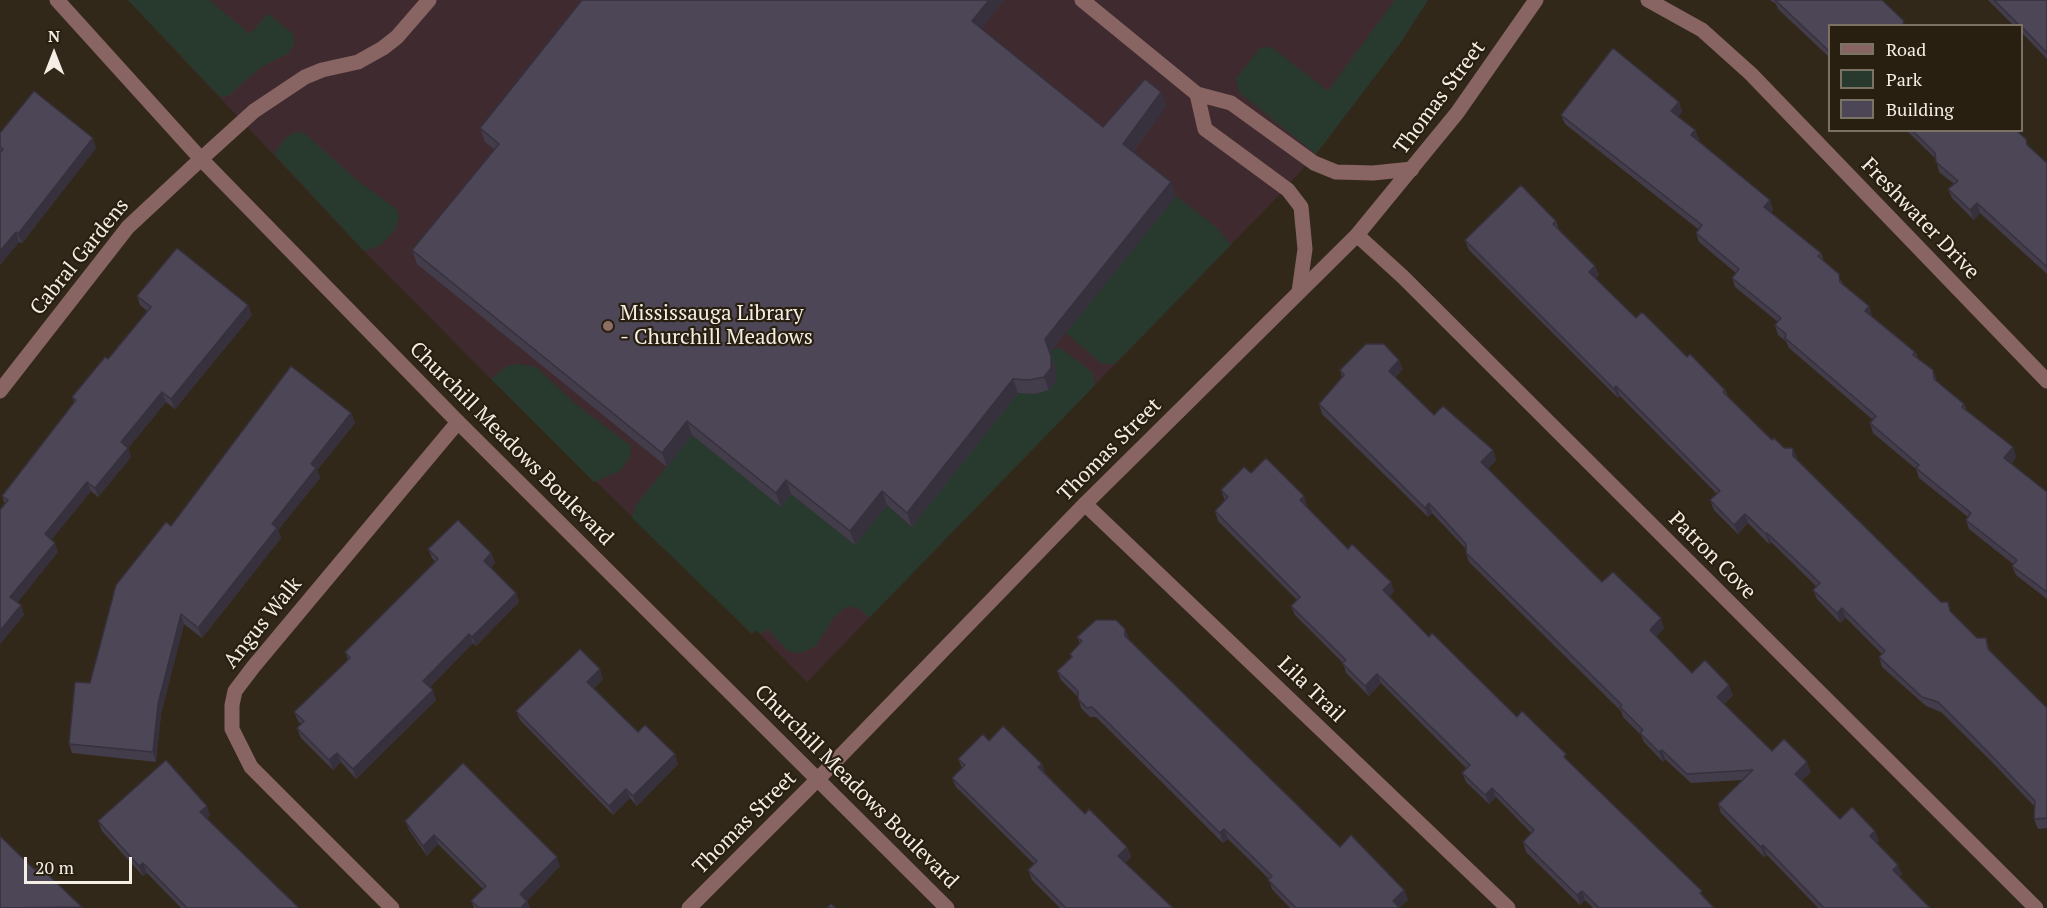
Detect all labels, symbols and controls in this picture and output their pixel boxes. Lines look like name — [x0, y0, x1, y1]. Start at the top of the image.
north arrow — [24, 24, 84, 84]
legend — [1828, 24, 2023, 132]
text: N — [48, 25, 60, 47]
street label: Thomas Street — [1389, 36, 1491, 160]
text: Road — [1886, 37, 1926, 61]
text: Park — [1886, 67, 1922, 91]
text: Building — [1886, 97, 1954, 121]
street label: Freshwater Drive — [1856, 153, 1984, 285]
street label: Cabral Gardens — [25, 194, 135, 320]
place label: Mississauga Library - Churchill Meadows — [620, 301, 813, 351]
marker: Mississauga Library - Churchill Meadows — [601, 319, 615, 333]
street label: Churchill Meadows Boulevard — [404, 337, 618, 551]
street label: Thomas Street — [1053, 393, 1167, 507]
street label: Patron Cove — [1663, 507, 1761, 605]
street label: Angus Walk — [219, 572, 307, 674]
street label: Lila Trail — [1272, 652, 1350, 728]
street label: Churchill Meadows Boulevard — [749, 680, 963, 894]
street label: Thomas Street — [688, 766, 802, 880]
scale bar — [27, 845, 135, 883]
text: 20 m — [35, 855, 74, 879]

